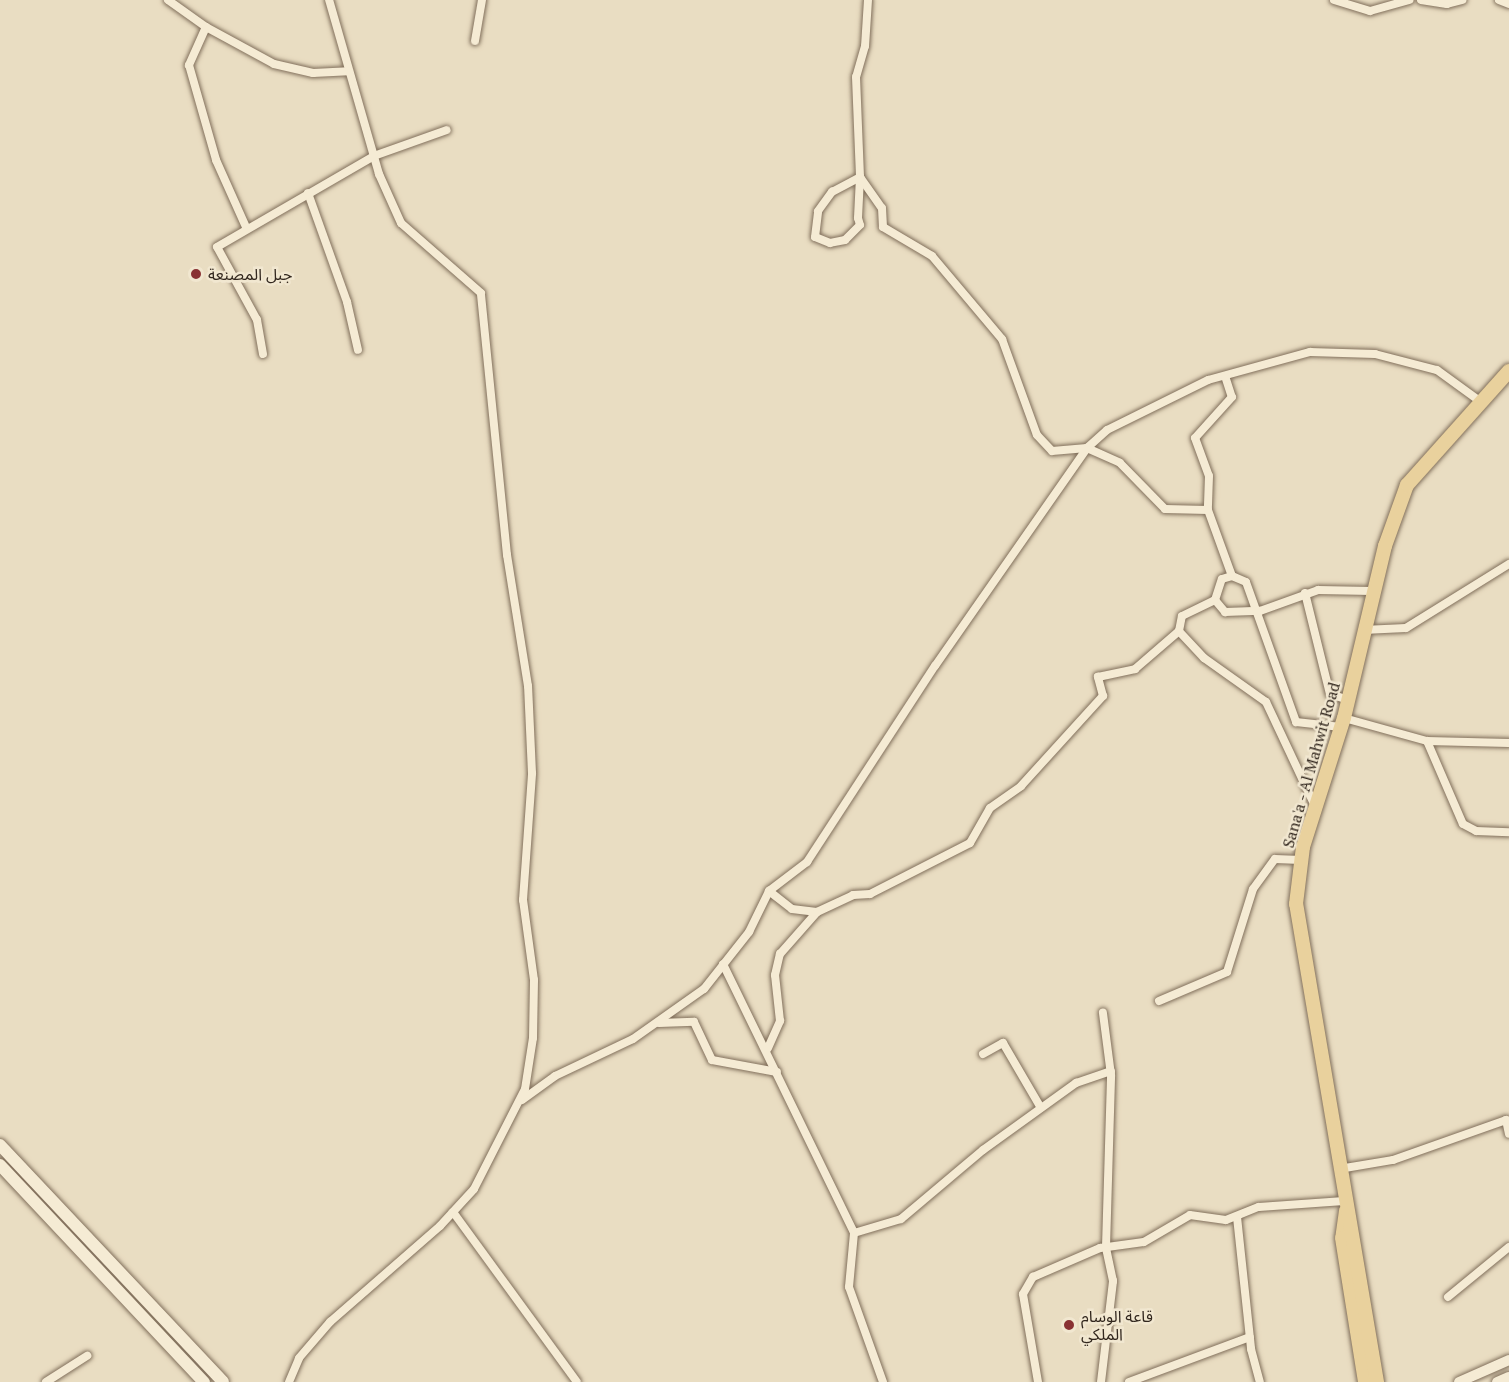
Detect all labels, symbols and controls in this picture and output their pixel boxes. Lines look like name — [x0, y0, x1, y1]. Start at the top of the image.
place label: جبل المصنعة — [208, 264, 292, 284]
marker: جبل المصنعة — [189, 267, 203, 281]
street label: Sana'a - Al Mahwit Road — [1278, 679, 1344, 851]
place label: قاعة الوسام الملكي — [1081, 1306, 1153, 1344]
marker: قاعة الوسام الملكي — [1062, 1318, 1076, 1332]

